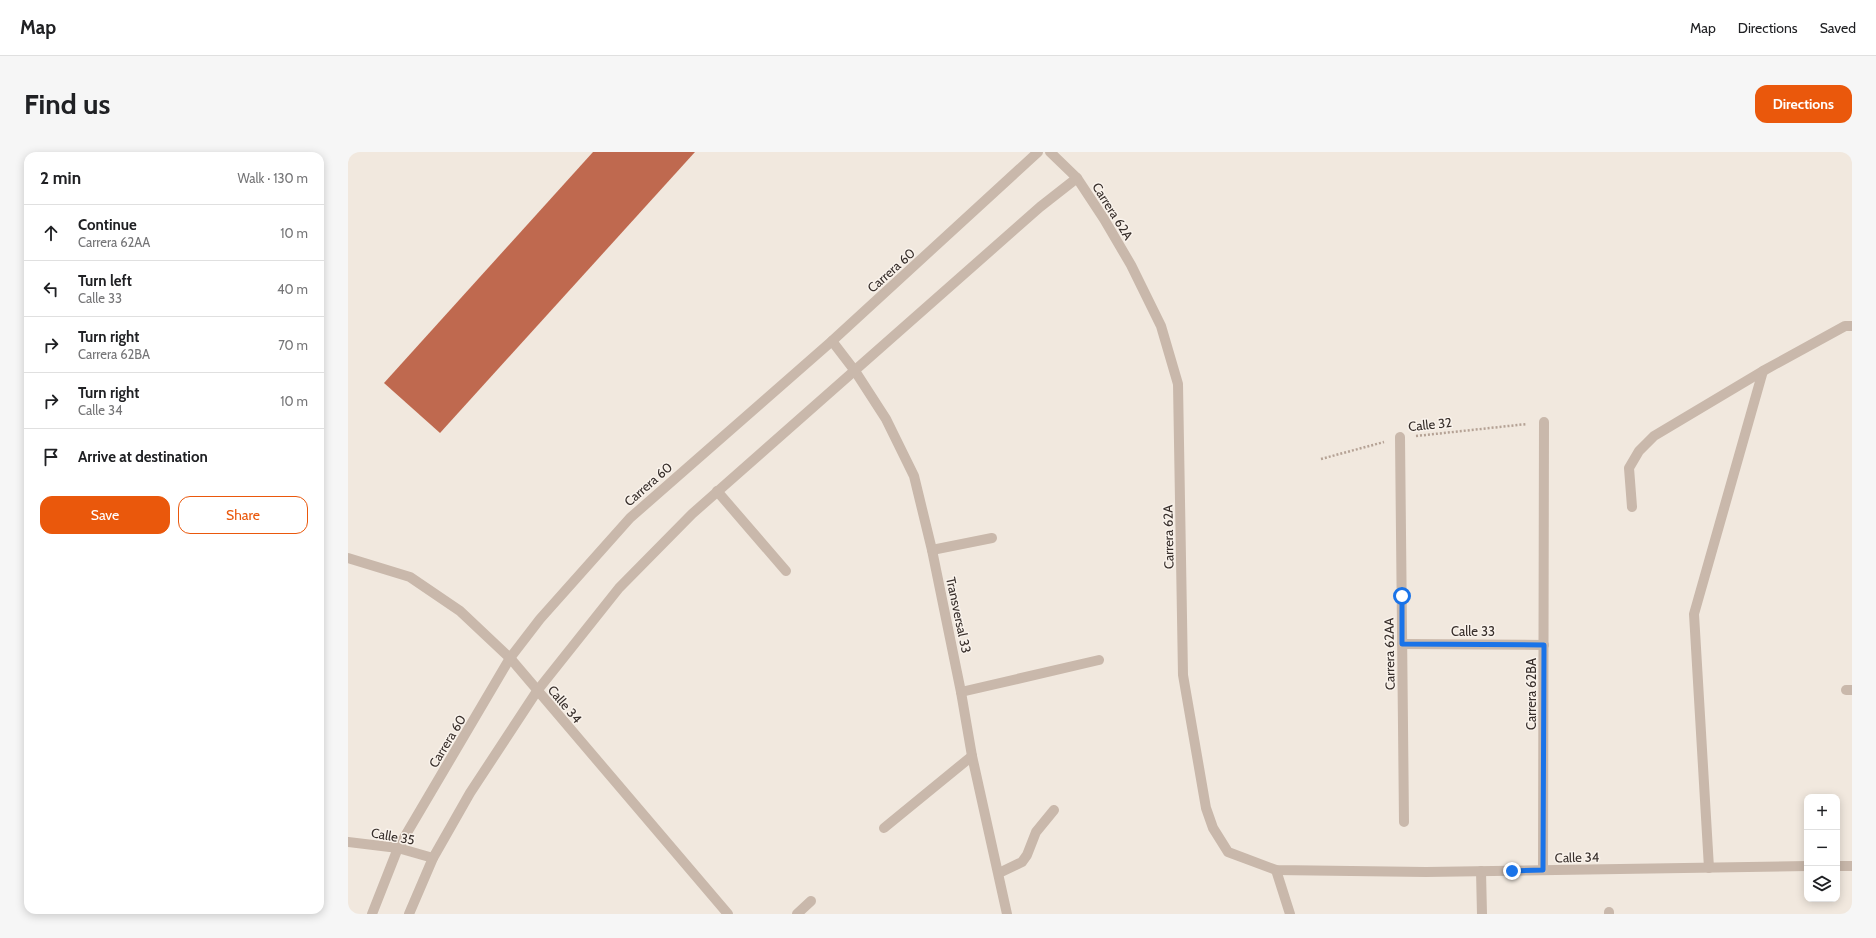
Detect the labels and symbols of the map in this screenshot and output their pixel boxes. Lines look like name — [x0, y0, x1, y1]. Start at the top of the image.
street label: Carrera 62A — [1089, 179, 1137, 243]
street label: Carrera 60 — [864, 244, 918, 296]
street label: Calle 32 — [1407, 414, 1453, 434]
street label: Carrera 60 — [621, 459, 675, 509]
street label: Carrera 62A — [1159, 505, 1177, 569]
street label: Transversal 33 — [943, 575, 975, 655]
route start — [1393, 587, 1411, 605]
street label: Carrera 62AA — [1380, 618, 1398, 690]
street label: Calle 33 — [1451, 623, 1495, 639]
street label: Carrera 62BA — [1523, 658, 1539, 730]
street label: Calle 34 — [545, 682, 586, 727]
street label: Carrera 60 — [425, 712, 469, 770]
street label: Calle 35 — [370, 824, 416, 848]
street label: Calle 34 — [1555, 849, 1600, 865]
route end — [1503, 862, 1521, 880]

